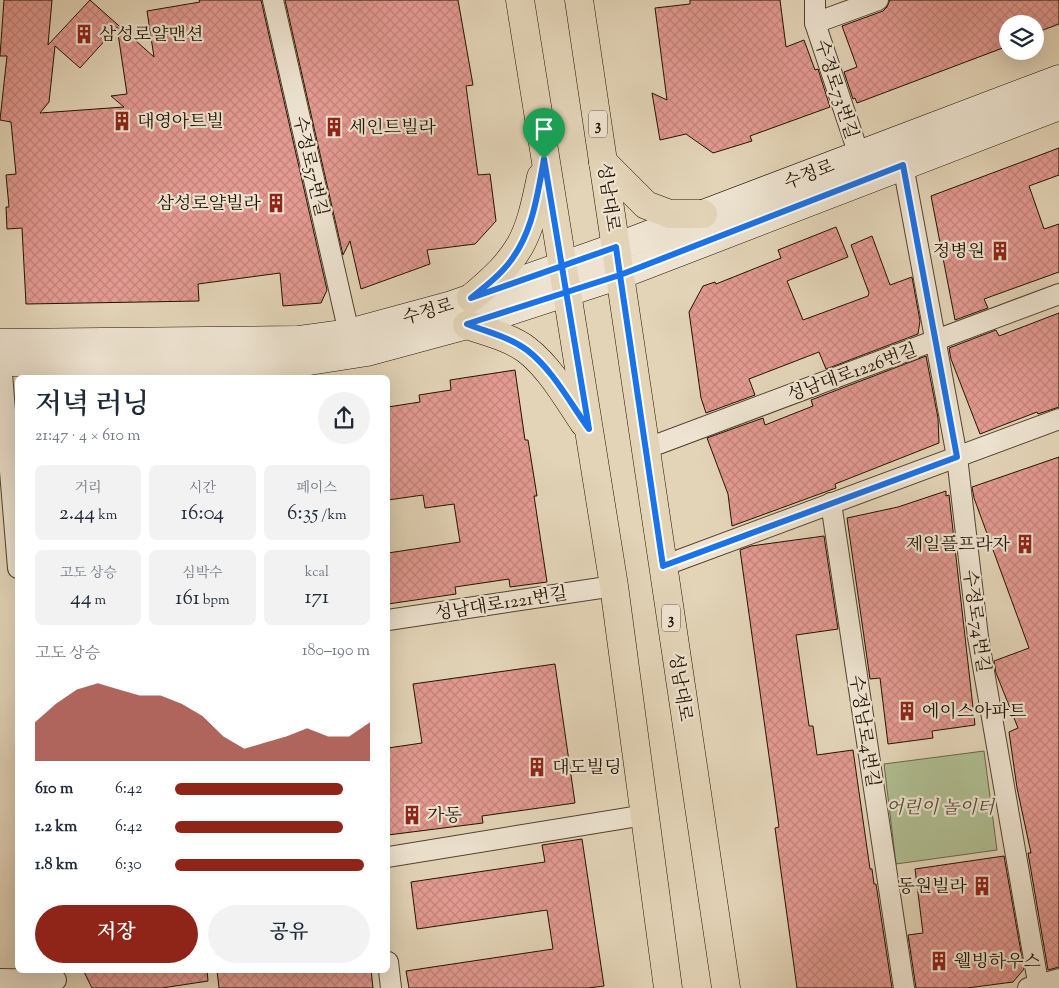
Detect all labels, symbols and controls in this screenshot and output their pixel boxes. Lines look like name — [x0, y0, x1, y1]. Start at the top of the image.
map controls — [999, 15, 1044, 60]
button: layers — [999, 15, 1044, 60]
building icon: 삼성로얄맨션 — [73, 23, 95, 45]
place label: 삼성로얄맨션 — [99, 23, 203, 49]
street label: 수정로73번길 — [807, 37, 863, 143]
pin — [523, 108, 565, 159]
building icon: 대영아트빌 — [111, 110, 133, 132]
place label: 대영아트빌 — [137, 110, 224, 136]
road number: 3 — [589, 110, 607, 138]
street label: 수정로57번길 — [285, 114, 333, 219]
icon: arrive — [530, 115, 558, 143]
building icon: 세인트빌라 — [323, 116, 345, 138]
place label: 세인트빌라 — [349, 116, 437, 142]
street label: 수정로 — [781, 154, 839, 197]
street label: 성남대로 — [589, 161, 625, 234]
place label: 삼성로얄빌라 — [157, 192, 262, 218]
building icon: 삼성로얄빌라 — [265, 192, 287, 214]
place label: 정병원 — [933, 240, 985, 266]
building icon: 정병원 — [989, 240, 1011, 262]
street label: 수정로 — [400, 293, 457, 333]
street label: 성남대로1226번길 — [784, 338, 921, 409]
text: 저녁 러닝 — [35, 386, 149, 426]
button: share — [318, 392, 370, 444]
text: 21:47 · 4 × 610 m — [35, 425, 141, 448]
text: 거리 — [75, 479, 102, 499]
text: 시간 — [189, 479, 216, 499]
text: 페이스 — [297, 479, 337, 499]
text: 2.44 — [59, 499, 95, 529]
text: 16:04 — [181, 499, 224, 529]
text: 6:35 — [287, 499, 318, 529]
text: km — [95, 506, 117, 526]
text: /km — [318, 506, 347, 526]
place label: 제일플프라자 — [906, 533, 1011, 559]
building icon: 제일플프라자 — [1014, 533, 1036, 555]
text: kcal — [305, 563, 329, 583]
text: 고도 상승 — [60, 564, 117, 584]
text: 심박수 — [182, 564, 223, 584]
street label: 수정로74번길 — [955, 568, 995, 674]
street label: 성남대로1221번길 — [433, 582, 569, 628]
text: 171 — [304, 583, 329, 613]
text: 44 — [70, 584, 91, 614]
text: 161 — [175, 584, 200, 614]
text: m — [91, 591, 106, 611]
text: bpm — [200, 591, 230, 611]
road number: 3 — [662, 604, 680, 632]
text: 180–190 m — [302, 640, 370, 663]
text: 고도 상승 — [35, 643, 100, 666]
street label: 성남대로 — [661, 651, 697, 724]
street label: 수정남로4번길 — [841, 673, 885, 789]
building icon: 에이스아파트 — [896, 700, 918, 722]
place label: 에이스아파트 — [922, 700, 1027, 726]
building icon: 대도빌딩 — [526, 756, 548, 778]
place label: 대도빌딩 — [552, 756, 622, 782]
text: 610 m — [35, 778, 73, 801]
text: 6:42 — [115, 778, 143, 801]
park label: 어린이 놀이터 — [886, 796, 996, 822]
building icon: 가동 — [401, 804, 423, 826]
place label: 가동 — [427, 804, 462, 830]
text: 1.2 km — [35, 816, 77, 839]
text: 6:42 — [115, 816, 143, 839]
text: 1.8 km — [35, 854, 78, 877]
text: 6:30 — [115, 854, 142, 877]
place label: 동원빌라 — [897, 875, 968, 901]
building icon: 동원빌라 — [971, 875, 993, 897]
button: 저장 — [35, 905, 198, 963]
button: 공유 — [208, 905, 370, 963]
building icon: 웰빙하우스 — [928, 950, 950, 972]
place label: 웰빙하우스 — [954, 950, 1042, 976]

